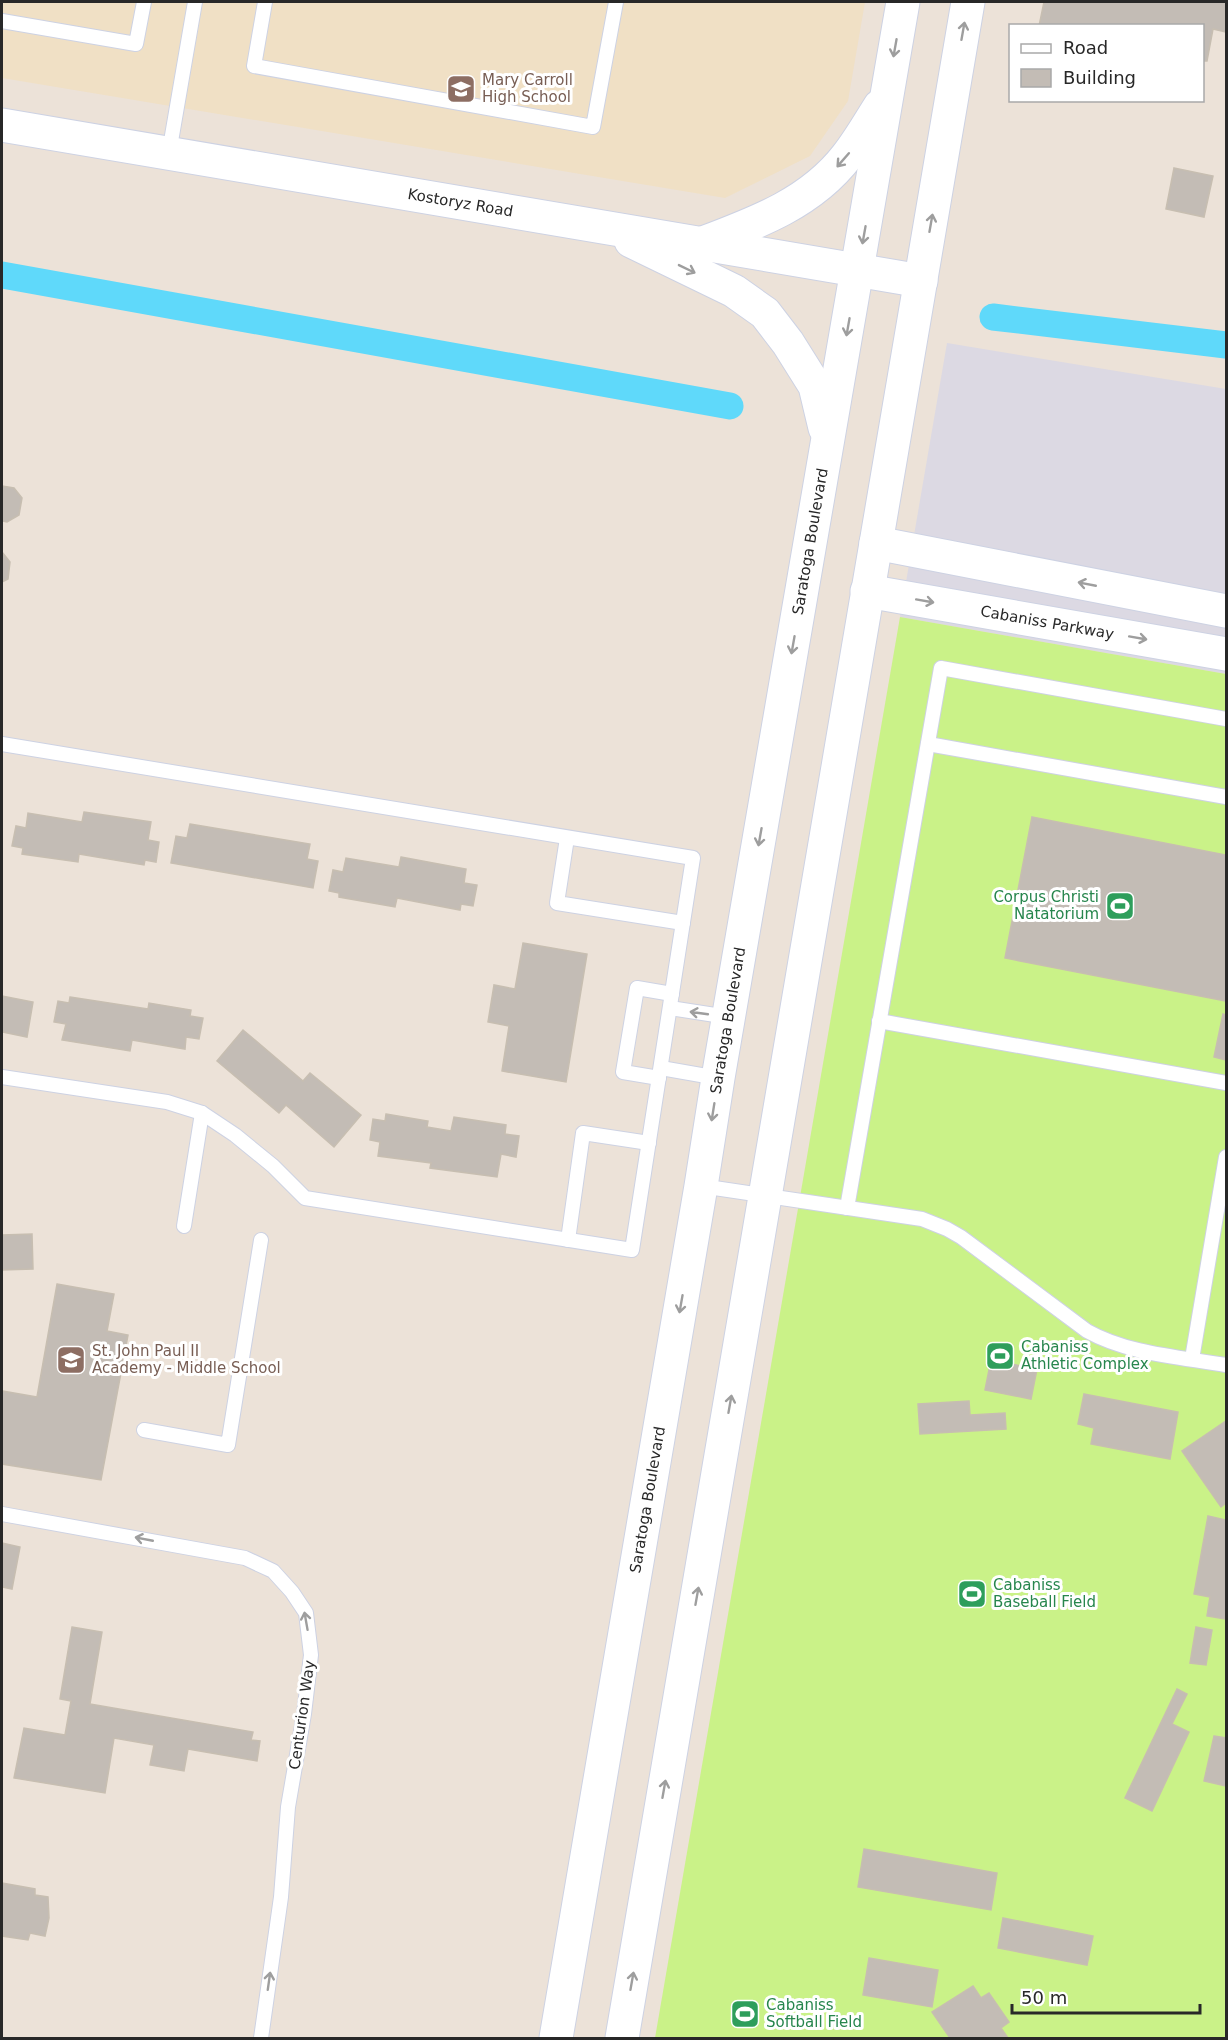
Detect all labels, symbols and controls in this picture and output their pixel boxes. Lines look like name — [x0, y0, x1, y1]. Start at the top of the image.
one-way arrow — [958, 22, 969, 42]
legend — [1009, 24, 1204, 102]
text: Road — [1063, 37, 1108, 58]
one-way arrow — [890, 38, 901, 57]
text: Building — [1063, 67, 1136, 88]
place label: Mary Carroll High School — [482, 71, 573, 106]
school or university icon: Mary Carroll High School — [445, 73, 477, 105]
one-way arrow — [836, 152, 850, 167]
street label: Kostoryz Road — [406, 185, 514, 221]
one-way arrow — [925, 214, 936, 234]
one-way arrow — [858, 225, 869, 244]
one-way arrow — [678, 263, 696, 275]
one-way arrow — [843, 317, 854, 337]
street label: Saratoga Boulevard — [789, 467, 832, 616]
one-way arrow — [1077, 578, 1097, 589]
one-way arrow — [915, 595, 934, 606]
street label: Cabaniss Parkway — [979, 602, 1116, 643]
one-way arrow — [1127, 633, 1147, 644]
one-way arrow — [787, 634, 798, 654]
one-way arrow — [754, 827, 765, 846]
place label: Corpus Christi Natatorium — [993, 888, 1099, 923]
sports icon: Corpus Christi Natatorium — [1104, 890, 1136, 922]
street label: Saratoga Boulevard — [707, 946, 749, 1095]
one-way arrow — [690, 1007, 709, 1018]
one-way arrow — [707, 1102, 718, 1121]
one-way arrow — [676, 1294, 687, 1314]
place label: Cabaniss Athletic Complex — [1021, 1338, 1149, 1373]
sports icon: Cabaniss Athletic Complex — [984, 1340, 1016, 1372]
place label: St. John Paul II Academy - Middle School — [92, 1342, 281, 1377]
school or university icon: St. John Paul II Academy - Middle School — [55, 1344, 87, 1376]
one-way arrow — [724, 1395, 735, 1414]
street label: Saratoga Boulevard — [626, 1425, 669, 1575]
one-way arrow — [134, 1533, 154, 1544]
place label: Cabaniss Baseball Field — [993, 1576, 1096, 1611]
sports icon: Cabaniss Baseball Field — [956, 1578, 988, 1610]
one-way arrow — [692, 1587, 703, 1607]
one-way arrow — [300, 1612, 311, 1631]
street label: Centurion Way — [285, 1659, 319, 1771]
one-way arrow — [659, 1779, 670, 1799]
one-way arrow — [263, 1971, 274, 1991]
one-way arrow — [626, 1971, 637, 1991]
scale bar — [1012, 1977, 1200, 2015]
text: 50 m — [1021, 1987, 1067, 2008]
place label: Cabaniss Softball Field — [766, 1996, 862, 2031]
sports icon: Cabaniss Softball Field — [729, 1998, 761, 2030]

